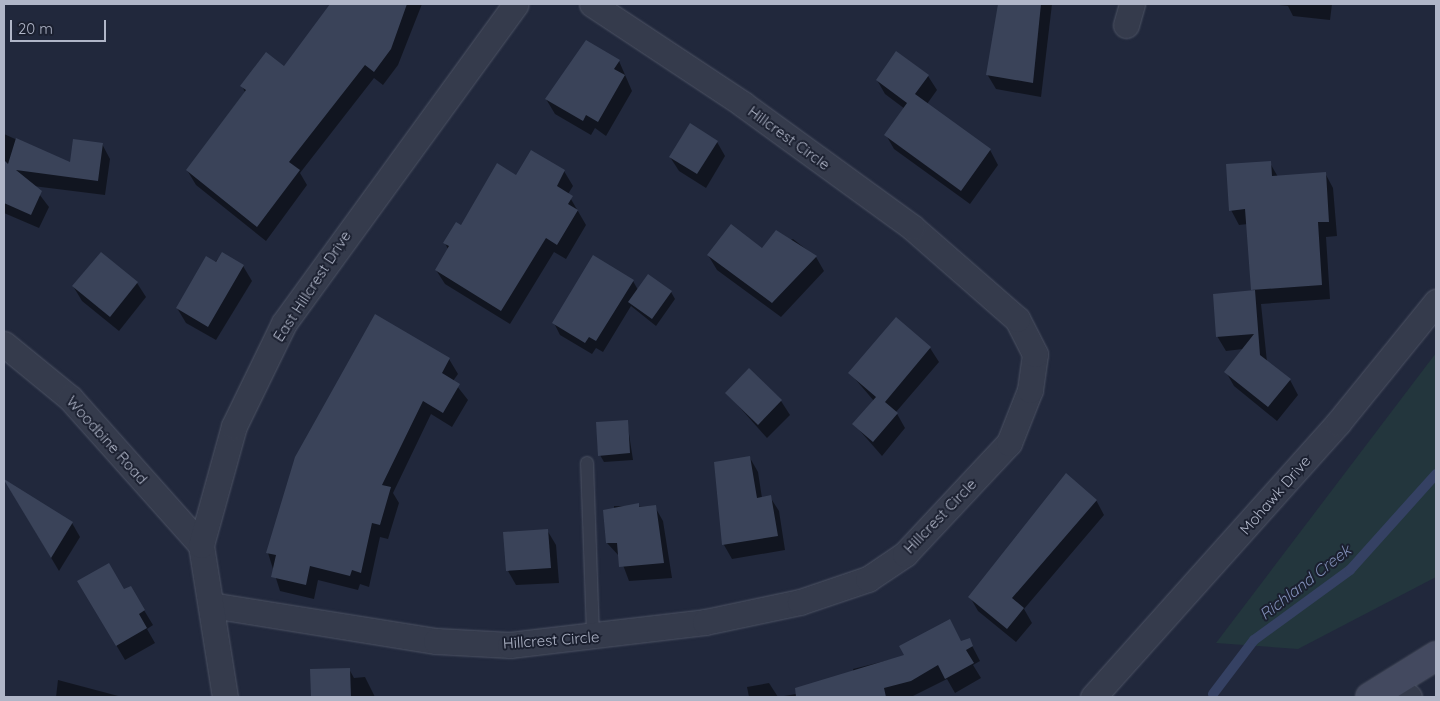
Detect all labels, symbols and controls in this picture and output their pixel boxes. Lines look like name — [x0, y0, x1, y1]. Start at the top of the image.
scale bar — [12, 10, 109, 42]
text: 20 m — [18, 19, 53, 38]
street label: Hillcrest Circle — [745, 102, 833, 174]
street label: East Hillcrest Drive — [269, 227, 355, 345]
street label: Woodbine Road — [63, 392, 151, 488]
street label: Mohawk Drive — [1236, 452, 1314, 538]
street label: Hillcrest Circle — [900, 475, 980, 557]
water label: Richland Creek — [1255, 540, 1355, 624]
street label: Hillcrest Circle — [502, 628, 600, 652]

